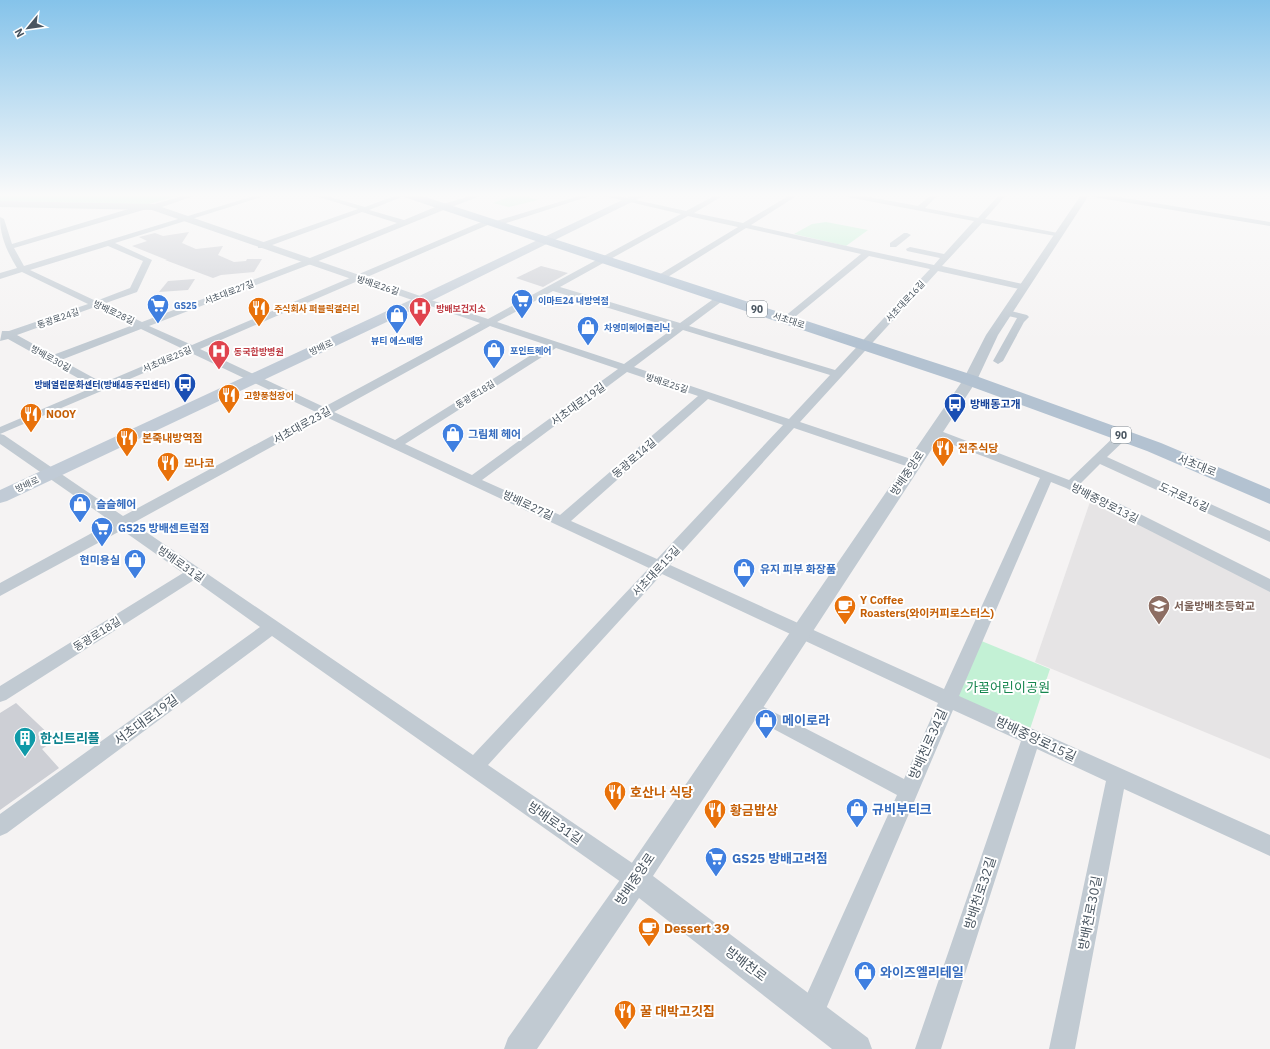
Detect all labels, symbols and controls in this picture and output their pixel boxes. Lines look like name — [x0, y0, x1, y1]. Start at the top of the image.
north arrow — [8, 8, 48, 48]
text: N — [11, 26, 27, 40]
street label: 방배로26길 — [355, 273, 401, 297]
street label: 서초대로27길 — [203, 278, 255, 306]
street label: 서초대로16길 — [883, 278, 927, 324]
supermarket icon: 이마트24 내방역점 — [509, 287, 535, 320]
supermarket icon: GS25 — [145, 292, 171, 325]
restaurant icon: 주식회사 퍼블릭갤러리 — [246, 295, 272, 328]
hospital icon: 방배보건지소 — [407, 295, 433, 328]
place label: 이마트24 내방역점 — [538, 295, 609, 306]
street label: 방배로28길 — [92, 298, 136, 326]
place label: GS25 — [174, 300, 197, 311]
road number: 90 — [747, 301, 767, 317]
shop icon: 뷰티 에스떼땅 — [384, 302, 410, 335]
place label: 주식회사 퍼블릭갤러리 — [274, 303, 359, 314]
place label: 방배보건지소 — [436, 303, 486, 314]
street label: 동광로24길 — [35, 306, 81, 330]
street label: 서초대로 — [772, 310, 806, 330]
shop icon: 차영미헤어클리닉 — [575, 314, 601, 347]
place label: 차영미헤어클리닉 — [604, 322, 670, 333]
place label: 뷰티 에스떼땅 — [371, 335, 424, 346]
street label: 방배로 — [307, 337, 335, 357]
shop icon: 포인트헤어 — [481, 337, 507, 370]
hospital icon: 동국한방병원 — [206, 338, 232, 371]
street label: 방배로30길 — [29, 343, 73, 373]
street label: 서초대로25길 — [141, 344, 193, 374]
place label: 포인트헤어 — [510, 345, 551, 356]
place label: 동국한방병원 — [233, 346, 284, 357]
bus stop icon: 방배열린문화센터(방배4동주민센터) — [172, 371, 198, 404]
street label: 방배로25길 — [644, 371, 690, 395]
street label: 동광로18길 — [453, 378, 497, 410]
place label: 방배열린문화센터(방배4동주민센터) — [34, 379, 170, 390]
street label: 서초대로19길 — [548, 380, 608, 428]
restaurant icon: 고향풍천장어 — [216, 382, 242, 415]
place label: 고향풍천장어 — [244, 390, 294, 401]
bus stop icon: 방배동고개 — [942, 391, 968, 424]
place label: 방배동고개 — [970, 397, 1021, 411]
restaurant icon: NOOY — [18, 401, 44, 434]
street label: 서초대로23길 — [271, 403, 333, 447]
place label: NOOY — [46, 407, 77, 421]
shop icon: 그림체 헤어 — [440, 421, 466, 454]
restaurant icon: 본죽내방역점 — [114, 425, 140, 458]
place label: 그림체 헤어 — [468, 427, 521, 441]
road number: 90 — [1111, 427, 1131, 443]
place label: 본죽내방역점 — [142, 431, 203, 445]
street label: 동광로14길 — [609, 435, 659, 481]
restaurant icon: 전주식당 — [930, 435, 956, 468]
place label: 전주식당 — [958, 441, 998, 455]
street label: 방배중앙로 — [887, 448, 927, 498]
restaurant icon: 모나코 — [155, 450, 181, 483]
street label: 서초대로 — [1176, 451, 1218, 479]
place label: 모나코 — [184, 456, 214, 470]
street label: 방배로 — [13, 474, 41, 494]
street label: 도구로16길 — [1157, 479, 1211, 515]
street label: 방배중앙로13길 — [1069, 480, 1141, 526]
street label: 방배로27길 — [501, 487, 555, 523]
shop icon: 슬슬헤어 — [67, 491, 93, 524]
place label: 슬슬헤어 — [96, 497, 136, 511]
supermarket icon: GS25 방배센트럴점 — [89, 515, 115, 548]
place label: GS25 방배센트럴점 — [118, 521, 209, 535]
street label: 방배로31길 — [155, 543, 207, 585]
street label: 서초대로15길 — [629, 543, 683, 599]
shop icon: 현미용실 — [122, 547, 148, 580]
place label: 현미용실 — [80, 553, 120, 567]
shop icon: 유지 피부 화장품 — [731, 556, 757, 589]
place label: 유지 피부 화장품 — [760, 562, 836, 576]
cafe icon: Y Coffee Roasters(와이커피로스터스) — [832, 593, 858, 626]
place label: Y Coffee Roasters(와이커피로스터스) — [860, 593, 994, 620]
school or university icon: 서울방배초등학교 — [1146, 593, 1172, 626]
place label: 서울방배초등학교 — [1174, 599, 1255, 613]
street label: 동광로18길 — [71, 614, 123, 654]
park label: 가꿀어린이공원 — [966, 679, 1050, 696]
street label: 서초대로19길 — [111, 691, 181, 749]
street label: 방배천로34길 — [905, 706, 951, 782]
shop icon: 메이로라 — [753, 707, 779, 740]
place label: 메이로라 — [782, 712, 830, 729]
street label: 방배중앙로15길 — [993, 713, 1079, 765]
building icon: 한신트리플 — [12, 725, 38, 758]
place label: 한신트리플 — [40, 730, 100, 747]
restaurant icon: 호산나 식당 — [602, 779, 628, 812]
place label: 호산나 식당 — [630, 784, 693, 801]
shop icon: 규비부티크 — [844, 796, 870, 829]
restaurant icon: 황금밥상 — [702, 797, 728, 830]
street label: 방배로31길 — [524, 798, 586, 848]
place label: 규비부티크 — [872, 801, 932, 818]
place label: 황금밥상 — [730, 802, 778, 819]
supermarket icon: GS25 방배고려점 — [703, 845, 729, 878]
street label: 방배중앙로 — [611, 849, 659, 909]
place label: GS25 방배고려점 — [732, 850, 828, 867]
street label: 방배천로32길 — [960, 855, 1000, 931]
street label: 방배천로30길 — [1074, 874, 1106, 952]
cafe icon: Dessert 39 — [636, 915, 662, 948]
place label: Dessert 39 — [664, 920, 730, 937]
street label: 방배천로 — [722, 943, 770, 985]
shop icon: 와이즈엘리테일 — [852, 959, 878, 992]
place label: 와이즈엘리테일 — [880, 964, 964, 981]
restaurant icon: 꿀 대박고깃집 — [612, 998, 638, 1031]
place label: 꿀 대박고깃집 — [640, 1003, 715, 1020]

